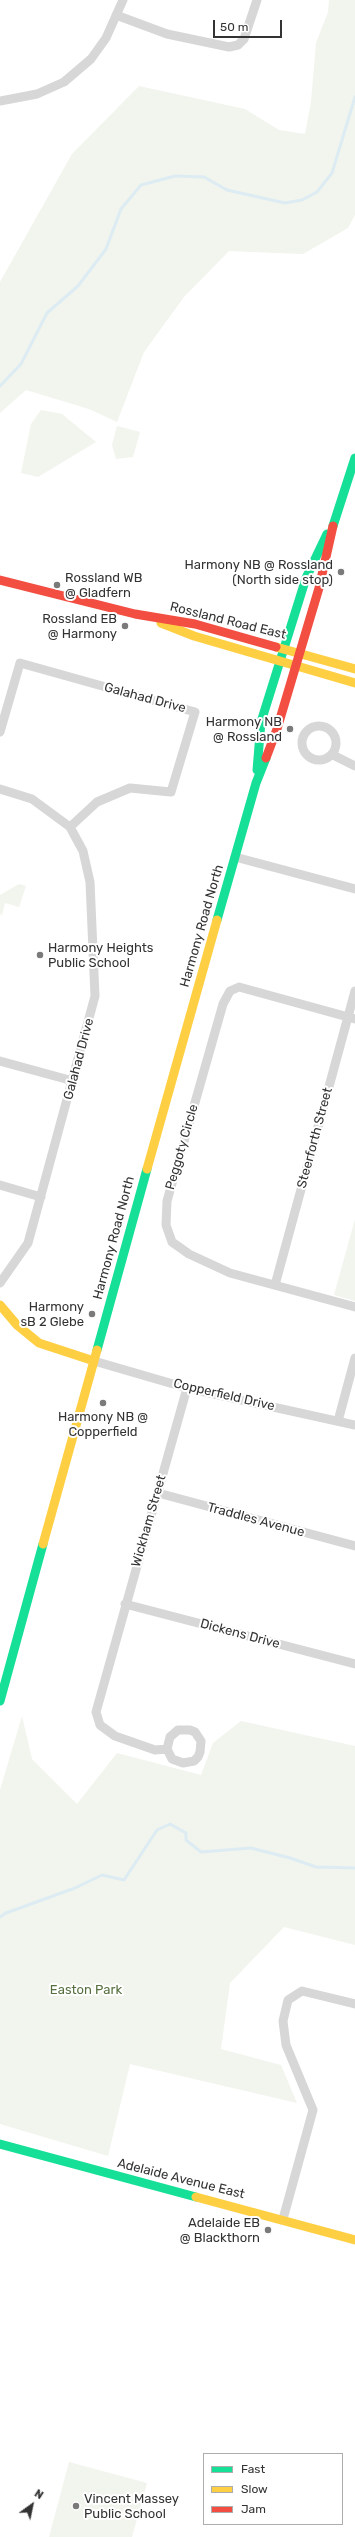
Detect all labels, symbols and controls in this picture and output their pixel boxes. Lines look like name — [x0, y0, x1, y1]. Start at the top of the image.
scale bar — [215, 12, 284, 38]
text: 50 m — [220, 20, 248, 34]
place label: Harmony NB @ Rossland (North side stop) — [185, 557, 333, 588]
marker: Harmony NB @ Rossland (North side stop) — [336, 567, 346, 577]
place label: Rossland WB @ Gladfern — [65, 570, 142, 601]
marker: Rossland WB @ Gladfern — [52, 580, 62, 590]
street label: Rossland Road East — [168, 599, 288, 643]
place label: Rossland EB @ Harmony — [42, 611, 117, 642]
marker: Rossland EB @ Harmony — [120, 621, 130, 631]
street label: Galahad Drive — [103, 680, 187, 716]
place label: Harmony NB @ Rossland — [206, 714, 282, 745]
marker: Harmony NB @ Rossland — [285, 724, 295, 734]
street label: Harmony Road North — [177, 863, 227, 989]
place label: Harmony Heights Public School — [48, 940, 153, 971]
marker: Harmony Heights Public School — [35, 950, 45, 960]
street label: Galahad Drive — [61, 1017, 97, 1101]
street label: Steerforth Street — [294, 1086, 336, 1190]
street label: Peggoty Circle — [162, 1102, 202, 1192]
street label: Harmony Road North — [90, 1175, 138, 1301]
place label: Harmony sB 2 Glebe — [20, 1299, 84, 1330]
marker: Harmony sB 2 Glebe — [87, 1309, 97, 1319]
street label: Copperfield Drive — [172, 1376, 276, 1414]
marker: Harmony NB @ Copperfield — [98, 1398, 108, 1408]
place label: Harmony NB @ Copperfield — [58, 1409, 148, 1440]
street label: Wickham Street — [128, 1473, 170, 1569]
street label: Traddles Avenue — [206, 1500, 306, 1540]
street label: Dickens Drive — [198, 1616, 282, 1652]
park label: Easton Park — [50, 1982, 122, 1998]
street label: Adelaide Avenue East — [116, 2156, 246, 2202]
place label: Adelaide EB @ Blackthorn — [180, 2215, 260, 2246]
marker: Adelaide EB @ Blackthorn — [263, 2225, 273, 2235]
legend — [203, 2453, 343, 2525]
text: Fast — [241, 2462, 265, 2476]
text: Slow — [241, 2482, 268, 2496]
north arrow — [12, 2485, 52, 2525]
text: N — [32, 2487, 46, 2502]
place label: Vincent Massey Public School — [84, 2491, 179, 2522]
marker: Vincent Massey Public School — [71, 2501, 81, 2511]
text: Jam — [241, 2502, 266, 2516]

